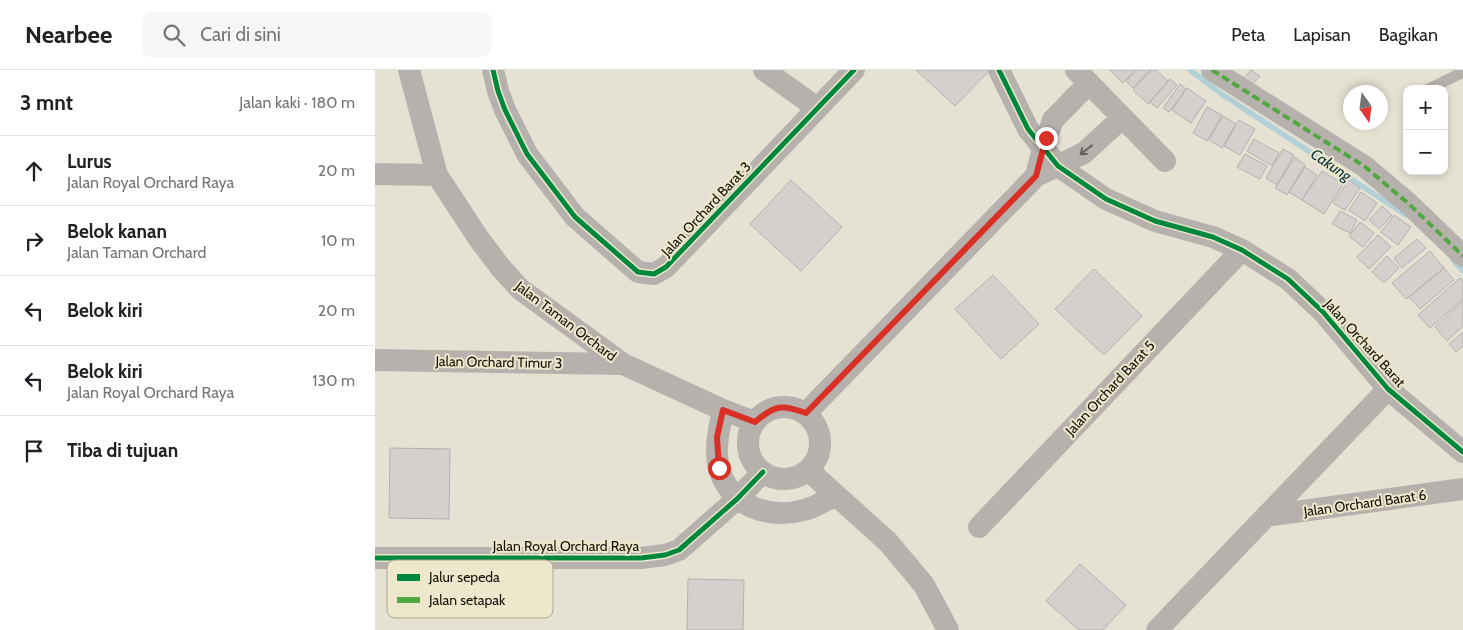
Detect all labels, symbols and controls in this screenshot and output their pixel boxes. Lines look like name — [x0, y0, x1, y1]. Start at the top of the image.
search box — [142, 12, 492, 57]
text: Nearbee — [25, 20, 112, 49]
icon: search — [160, 21, 188, 49]
text: Cari di sini — [200, 23, 281, 46]
text: Peta — [1231, 24, 1265, 46]
text: Lapisan — [1293, 24, 1351, 46]
text: Bagikan — [1379, 24, 1438, 46]
north arrow — [1343, 85, 1388, 130]
map controls — [1403, 85, 1448, 175]
button: + — [1403, 85, 1448, 130]
text: 3 mnt — [20, 90, 73, 115]
text: Jalan kaki · 180 m — [239, 93, 355, 112]
route end — [1035, 127, 1058, 150]
button: − — [1403, 130, 1448, 175]
one-way arrow — [1080, 145, 1093, 156]
water label: Cakung — [1307, 145, 1356, 186]
text: Lurus — [67, 150, 112, 173]
icon: ahead — [20, 157, 48, 185]
street label: Jalan Orchard Barat 3 — [657, 158, 755, 261]
text: 20 m — [318, 161, 355, 180]
text: Jalan Royal Orchard Raya — [67, 173, 234, 192]
text: Belok kanan — [67, 220, 167, 243]
icon: right — [20, 227, 48, 255]
text: 10 m — [321, 231, 355, 250]
text: Jalan Taman Orchard — [67, 243, 207, 262]
street label: Jalan Taman Orchard — [511, 276, 620, 365]
street label: Jalan Orchard Barat — [1320, 294, 1410, 391]
icon: left — [20, 297, 48, 325]
text: Belok kiri — [67, 299, 143, 322]
text: 20 m — [318, 301, 355, 320]
street label: Jalan Orchard Barat 5 — [1061, 337, 1159, 440]
street label: Jalan Orchard Timur 3 — [434, 352, 563, 372]
text: Belok kiri — [67, 360, 143, 383]
icon: left — [20, 367, 48, 395]
text: 130 m — [312, 371, 355, 390]
text: Jalan Royal Orchard Raya — [67, 383, 234, 402]
icon: arrive — [20, 437, 48, 465]
text: Tiba di tujuan — [67, 439, 178, 462]
route start — [708, 457, 731, 480]
street label: Jalan Orchard Barat 6 — [1301, 485, 1428, 521]
street label: Jalan Royal Orchard Raya — [492, 537, 639, 555]
legend — [387, 560, 553, 618]
text: Jalur sepeda — [428, 568, 500, 586]
text: Jalan setapak — [428, 591, 506, 609]

